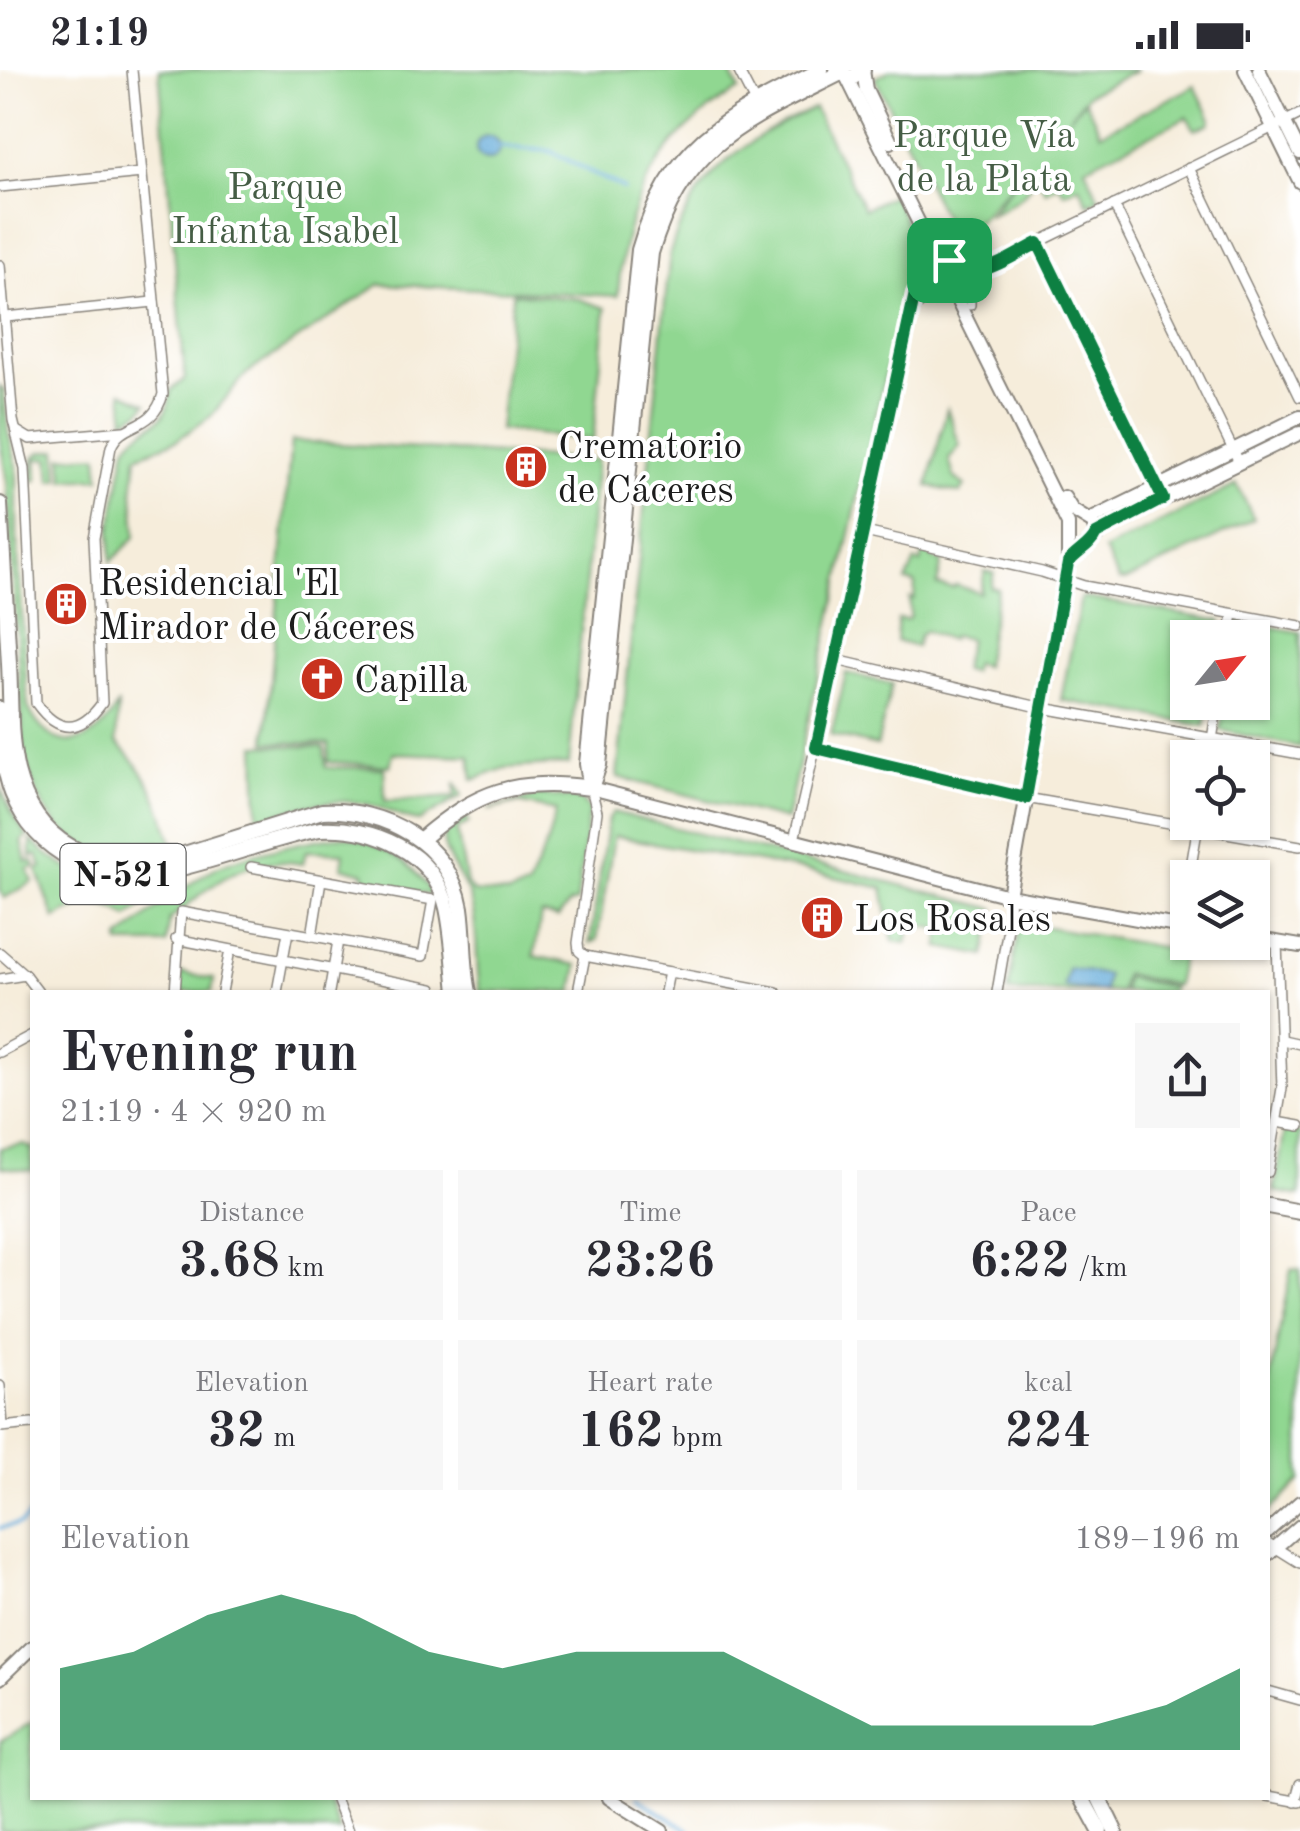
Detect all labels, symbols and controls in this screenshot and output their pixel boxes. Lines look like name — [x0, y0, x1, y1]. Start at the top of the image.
text: 21:19 — [50, 16, 149, 54]
park label: Parque Vía de la Plata — [893, 118, 1076, 200]
park label: Parque Infanta Isabel — [171, 170, 399, 252]
pin — [907, 218, 992, 303]
icon: arrive — [922, 233, 977, 288]
place label: Crematorio de Cáceres — [558, 429, 742, 511]
building icon: Crematorio de Cáceres — [503, 444, 549, 490]
place label: Residencial 'El Mirador de Cáceres — [98, 566, 415, 648]
building icon: Residencial 'El Mirador de Cáceres — [43, 581, 89, 627]
north arrow — [1170, 620, 1270, 720]
map controls — [1170, 620, 1270, 960]
church icon: Capilla — [299, 656, 345, 702]
place label: Capilla — [354, 663, 468, 701]
button: locate — [1170, 740, 1270, 840]
road number: N-521 — [61, 844, 186, 904]
button: layers — [1170, 860, 1270, 960]
building icon: Los Rosales — [799, 895, 845, 941]
place label: Los Rosales — [854, 902, 1051, 940]
button: share — [1135, 1023, 1240, 1128]
text: Evening run — [60, 1028, 358, 1083]
text: 21:19 · 4 × 920 m — [60, 1097, 327, 1129]
text: Distance — [199, 1200, 304, 1228]
text: Time — [619, 1200, 681, 1228]
text: Pace — [1020, 1200, 1077, 1228]
text: 3.68 — [179, 1238, 280, 1288]
text: 23:26 — [585, 1238, 715, 1288]
text: 6:22 — [969, 1238, 1070, 1288]
text: km — [280, 1255, 324, 1283]
text: /km — [1070, 1255, 1127, 1283]
text: Elevation — [195, 1370, 309, 1398]
text: Heart rate — [587, 1370, 713, 1398]
text: kcal — [1024, 1370, 1072, 1398]
text: 32 — [208, 1408, 266, 1458]
text: 162 — [577, 1408, 664, 1458]
text: 224 — [1005, 1408, 1092, 1458]
text: m — [266, 1425, 296, 1453]
text: bpm — [664, 1425, 723, 1453]
text: Elevation — [60, 1524, 190, 1556]
text: 189–196 m — [1074, 1524, 1240, 1556]

